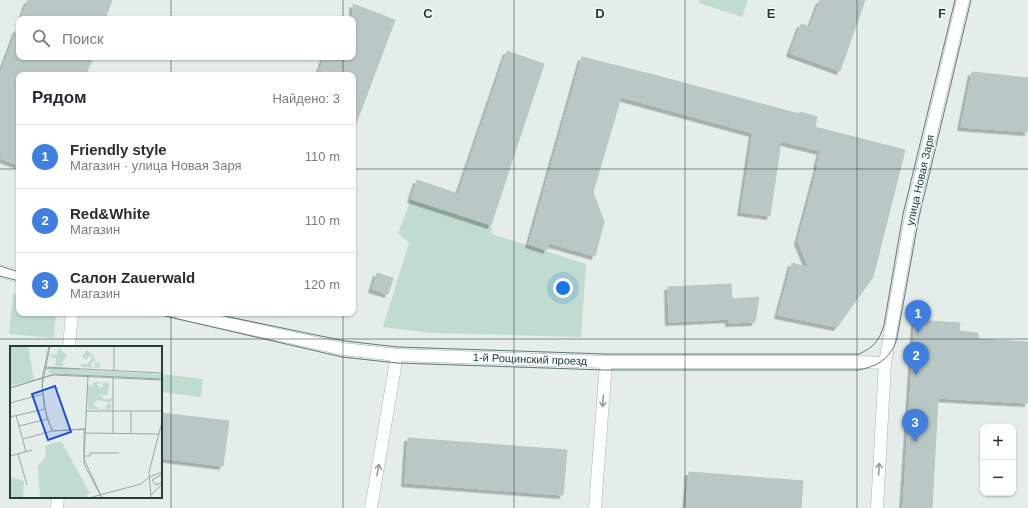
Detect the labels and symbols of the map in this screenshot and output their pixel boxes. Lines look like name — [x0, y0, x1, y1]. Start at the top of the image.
text: C — [423, 6, 433, 21]
text: D — [595, 6, 605, 21]
text: E — [767, 6, 776, 21]
text: F — [938, 6, 946, 21]
street label: улица Новая Заря — [904, 133, 936, 227]
your location — [553, 278, 573, 298]
pin: 1 — [905, 300, 931, 333]
pin: 2 — [903, 342, 929, 375]
inset map — [10, 346, 162, 498]
street label: 1-й Рощинский проезд — [473, 351, 588, 367]
one-way arrow — [599, 394, 606, 407]
pin: 3 — [902, 409, 928, 442]
one-way arrow — [374, 463, 382, 476]
one-way arrow — [875, 463, 883, 476]

